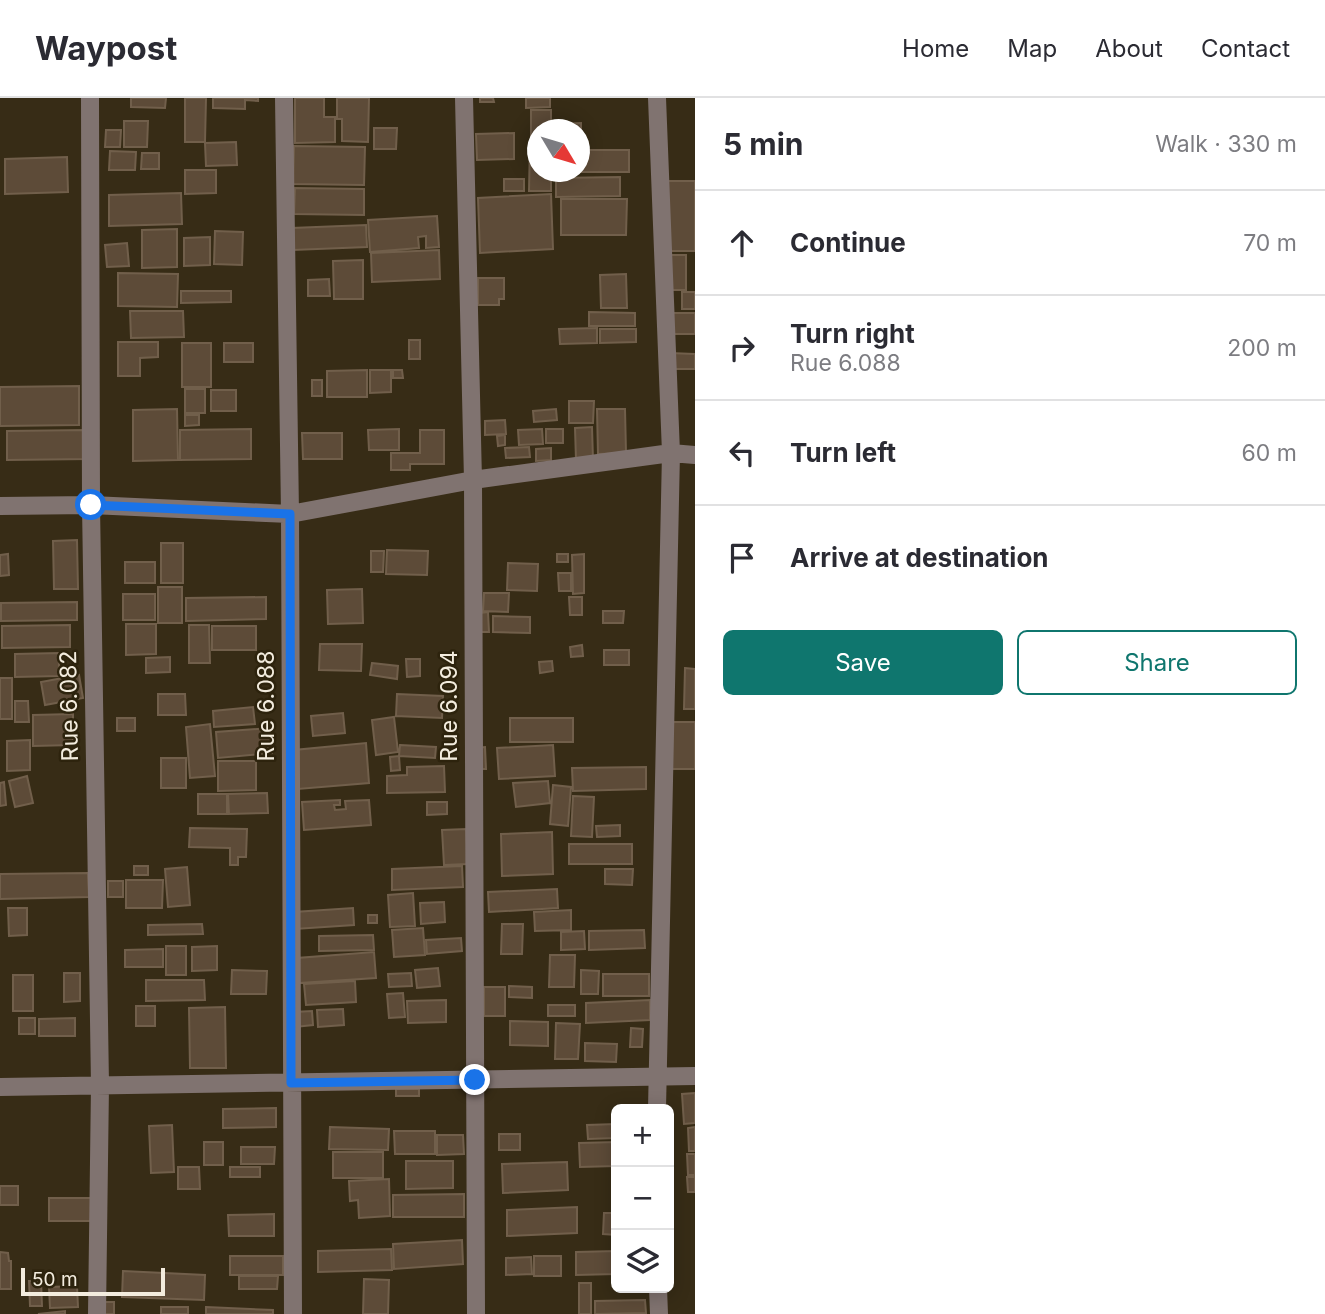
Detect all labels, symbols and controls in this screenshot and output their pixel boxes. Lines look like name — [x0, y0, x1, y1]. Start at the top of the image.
text: Waypost — [35, 28, 177, 68]
text: Home — [902, 34, 969, 63]
text: Map — [1007, 34, 1057, 63]
text: About — [1095, 34, 1163, 63]
text: Contact — [1201, 34, 1290, 63]
north arrow — [527, 119, 590, 182]
text: 5 min — [723, 126, 803, 162]
text: Walk · 330 m — [1155, 130, 1297, 158]
icon: ahead — [723, 224, 761, 262]
text: Continue — [790, 227, 906, 258]
text: 70 m — [1243, 229, 1297, 257]
text: Turn right — [790, 318, 915, 349]
icon: right — [723, 329, 761, 367]
text: 200 m — [1227, 334, 1297, 362]
text: Rue 6.088 — [790, 349, 901, 377]
icon: left — [723, 434, 761, 472]
text: Turn left — [790, 437, 896, 468]
text: 60 m — [1242, 439, 1297, 467]
route start — [75, 489, 106, 520]
icon: arrive — [723, 539, 761, 577]
text: Arrive at destination — [790, 542, 1049, 573]
button: Save — [723, 630, 1003, 695]
button: Share — [1017, 630, 1297, 695]
street label: Rue 6.082 — [54, 650, 84, 762]
street label: Rue 6.094 — [435, 650, 463, 762]
street label: Rue 6.088 — [252, 651, 280, 761]
route end — [459, 1064, 490, 1095]
map controls — [611, 1104, 674, 1293]
button: + — [611, 1104, 674, 1167]
button: − — [611, 1167, 674, 1230]
button: layers — [611, 1230, 674, 1293]
scale bar — [21, 1265, 164, 1297]
text: 50 m — [32, 1268, 78, 1291]

